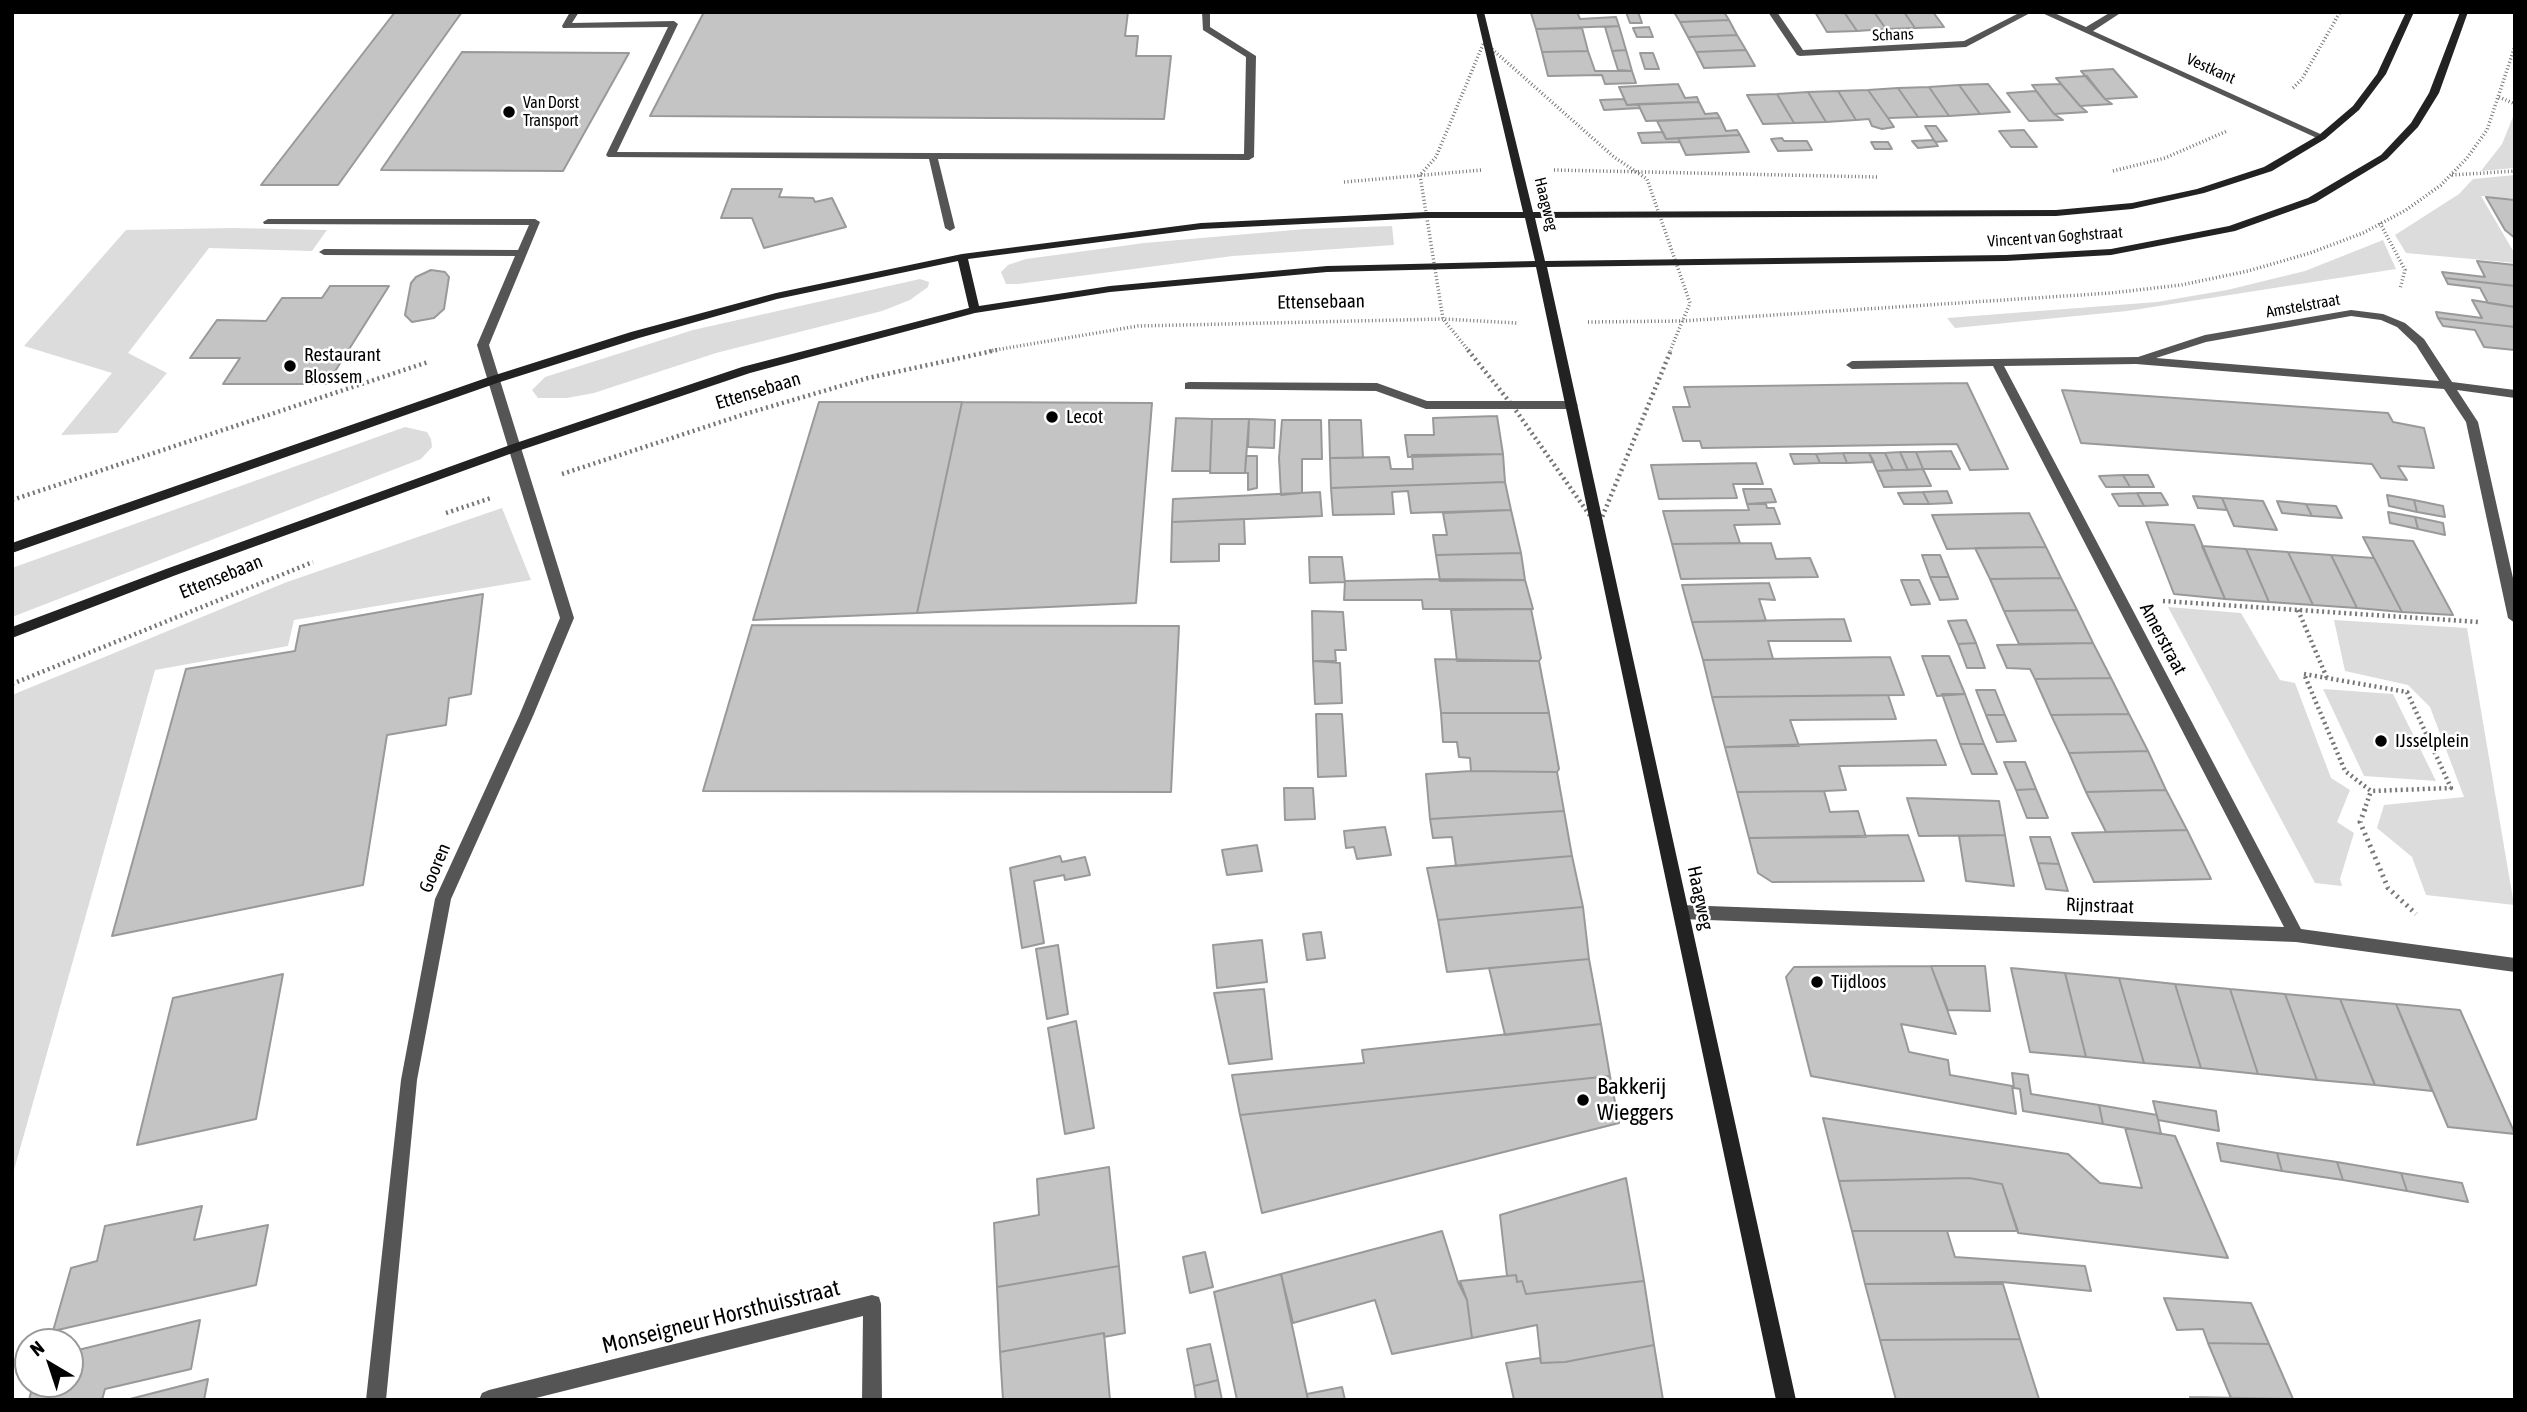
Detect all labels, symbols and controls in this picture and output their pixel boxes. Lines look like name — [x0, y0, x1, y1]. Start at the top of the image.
street label: Schans — [1872, 25, 1914, 45]
street label: Vestkant — [2183, 50, 2239, 88]
place label: Van Dorst Transport — [523, 93, 579, 131]
marker: Van Dorst Transport — [501, 104, 517, 120]
street label: Haagweg — [1530, 175, 1562, 233]
street label: Vincent van Goghstraat — [1987, 223, 2123, 251]
street label: Ettensebaan — [1277, 290, 1365, 314]
street label: Amstelstraat — [2264, 290, 2342, 322]
place label: Restaurant Blossem — [304, 344, 381, 388]
marker: Restaurant Blossem — [282, 358, 298, 374]
street label: Ettensebaan — [713, 367, 803, 415]
place label: Lecot — [1066, 406, 1103, 428]
marker: Lecot — [1044, 409, 1060, 425]
street label: Ettensebaan — [176, 550, 266, 604]
street label: Amerstraat — [2135, 599, 2191, 679]
place label: IJsselplein — [2395, 730, 2469, 752]
marker: IJsselplein — [2373, 733, 2389, 749]
street label: Gooren — [414, 840, 456, 896]
street label: Haagweg — [1682, 864, 1718, 932]
street label: Rijnstraat — [2066, 893, 2134, 919]
place label: Tijdloos — [1831, 971, 1886, 993]
marker: Tijdloos — [1809, 974, 1825, 990]
place label: Bakkerij Wieggers — [1597, 1073, 1674, 1127]
marker: Bakkerij Wieggers — [1575, 1092, 1591, 1108]
street label: Monseigneur Horsthuisstraat — [599, 1274, 843, 1360]
north arrow — [14, 1328, 84, 1398]
text: N — [26, 1336, 48, 1360]

